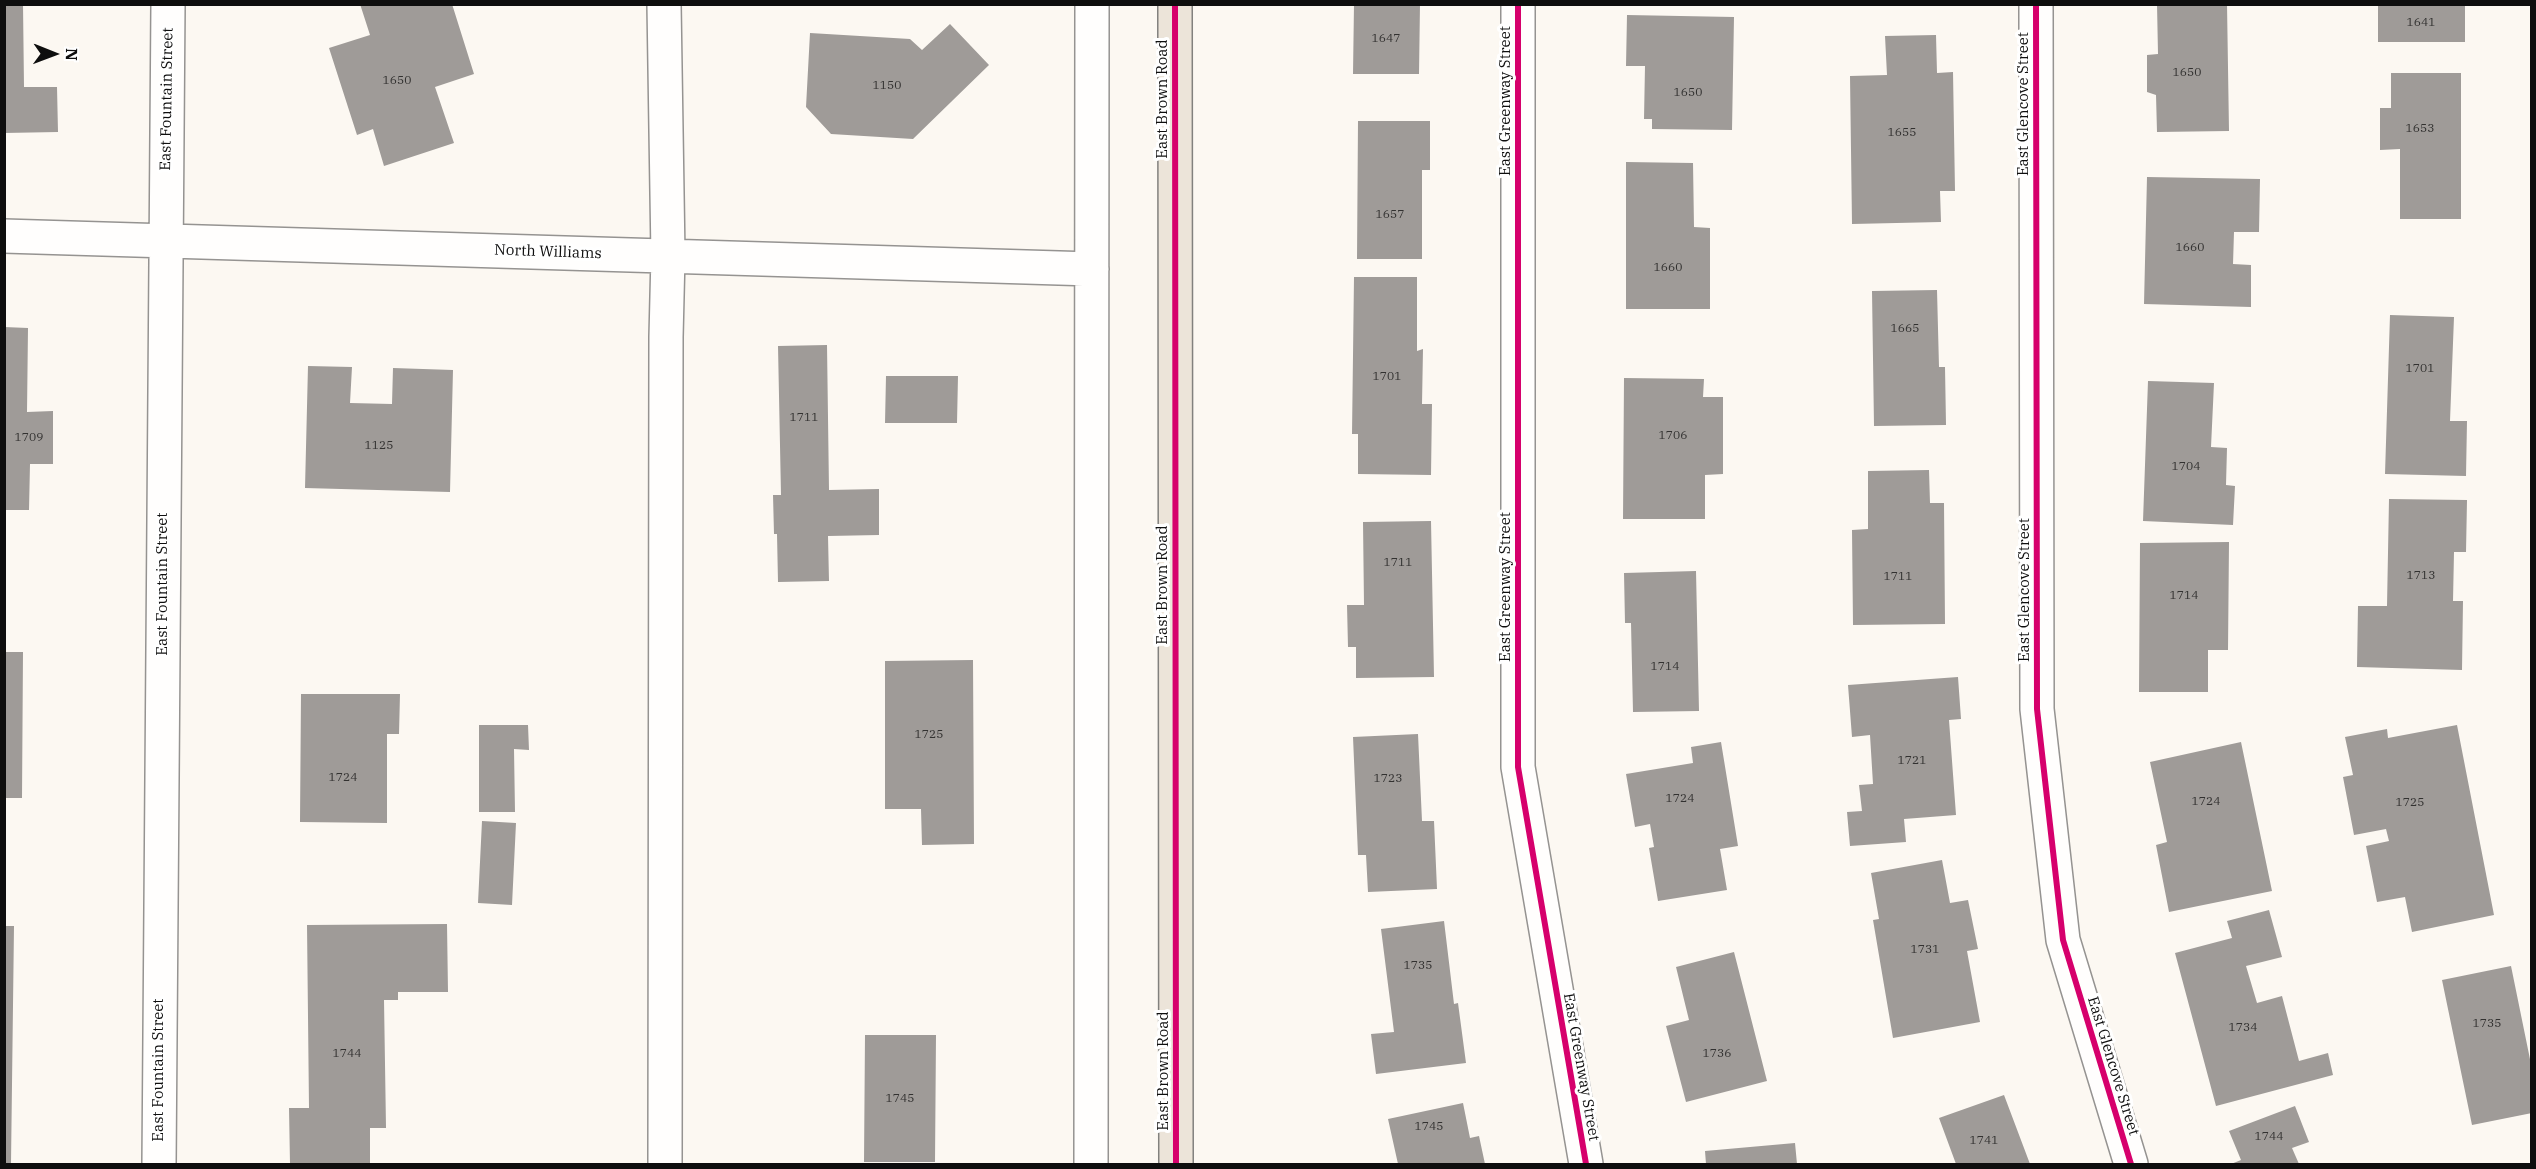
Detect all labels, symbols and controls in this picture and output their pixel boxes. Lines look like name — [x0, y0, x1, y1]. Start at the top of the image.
house number: 1641 — [2407, 16, 2435, 30]
north arrow — [24, 24, 84, 84]
street label: East Greenway Street — [1497, 26, 1515, 176]
street label: East Fountain Street — [157, 27, 177, 171]
house number: 1647 — [1372, 32, 1400, 46]
street label: East Glencove Street — [2015, 32, 2033, 176]
street label: East Brown Road — [1154, 39, 1172, 159]
text: N — [62, 48, 82, 61]
house number: 1650 — [2173, 66, 2201, 80]
house number: 1650 — [383, 74, 411, 88]
house number: 1150 — [873, 79, 901, 93]
house number: 1650 — [1674, 86, 1702, 100]
house number: 1653 — [2406, 122, 2434, 136]
house number: 1655 — [1888, 126, 1916, 140]
house number: 1657 — [1376, 208, 1404, 222]
street label: North Williams — [494, 241, 602, 263]
house number: 1660 — [2176, 241, 2204, 255]
house number: 1660 — [1654, 261, 1682, 275]
house number: 1665 — [1891, 322, 1919, 336]
house number: 1701 — [2406, 362, 2434, 376]
house number: 1701 — [1373, 370, 1401, 384]
house number: 1711 — [790, 411, 818, 425]
house number: 1706 — [1659, 429, 1687, 443]
house number: 1709 — [15, 431, 43, 445]
house number: 1125 — [365, 439, 393, 453]
house number: 1704 — [2172, 460, 2200, 474]
street label: East Fountain Street — [154, 512, 172, 656]
street label: East Greenway Street — [1497, 512, 1515, 662]
street label: East Glencove Street — [2016, 518, 2034, 662]
street label: East Brown Road — [1154, 525, 1172, 645]
house number: 1711 — [1384, 556, 1412, 570]
house number: 1713 — [2407, 569, 2435, 583]
house number: 1711 — [1884, 570, 1912, 584]
house number: 1714 — [2170, 589, 2198, 603]
house number: 1714 — [1651, 660, 1679, 674]
house number: 1725 — [915, 728, 943, 742]
house number: 1721 — [1898, 754, 1926, 768]
house number: 1724 — [329, 771, 357, 785]
house number: 1723 — [1374, 772, 1402, 786]
house number: 1724 — [1666, 792, 1694, 806]
house number: 1724 — [2192, 795, 2220, 809]
house number: 1725 — [2396, 796, 2424, 810]
house number: 1731 — [1911, 943, 1939, 957]
house number: 1735 — [1404, 959, 1432, 973]
street label: East Greenway Street — [1559, 992, 1603, 1142]
street label: East Glencove Street — [2083, 994, 2143, 1138]
street label: East Fountain Street — [150, 998, 168, 1142]
street label: East Brown Road — [1155, 1011, 1173, 1131]
house number: 1735 — [2473, 1017, 2501, 1031]
house number: 1734 — [2229, 1021, 2257, 1035]
house number: 1744 — [333, 1047, 361, 1061]
house number: 1736 — [1703, 1047, 1731, 1061]
house number: 1745 — [886, 1092, 914, 1106]
house number: 1745 — [1415, 1120, 1443, 1134]
house number: 1744 — [2255, 1130, 2283, 1144]
house number: 1741 — [1970, 1134, 1998, 1148]

